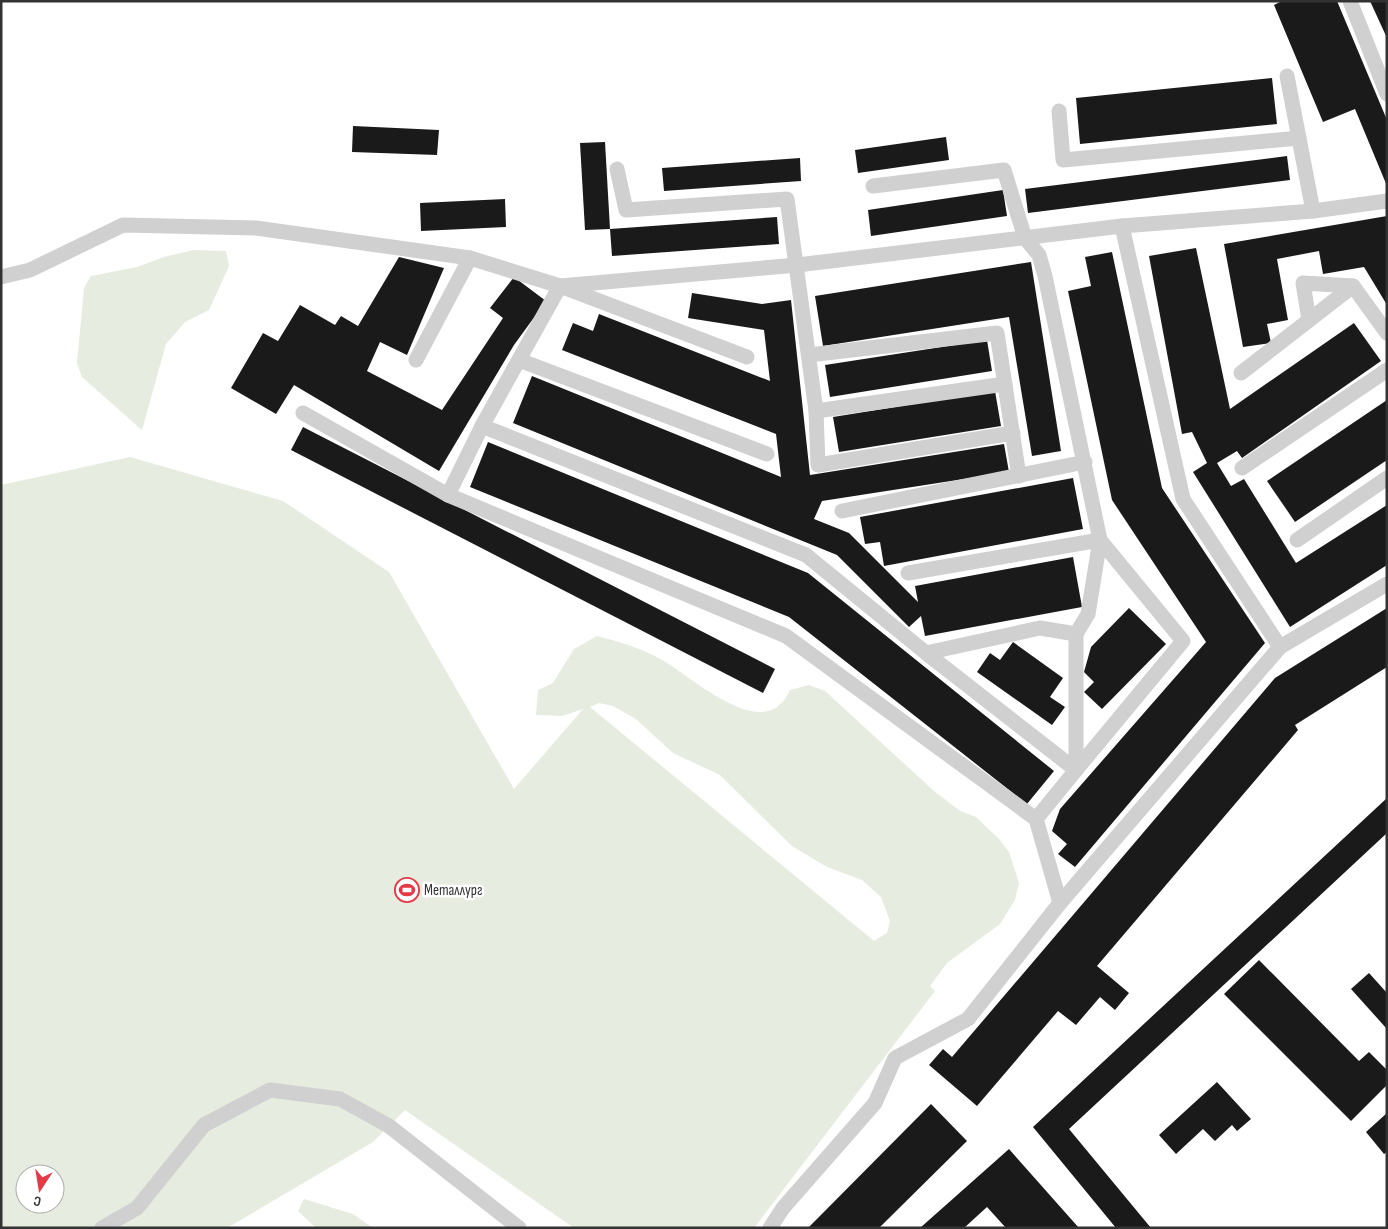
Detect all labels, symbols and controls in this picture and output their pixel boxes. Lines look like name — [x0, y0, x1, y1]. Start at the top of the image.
sports icon: Металлург — [394, 877, 420, 903]
place label: Металлург — [424, 881, 482, 900]
north arrow — [15, 1164, 65, 1214]
text: С — [32, 1192, 43, 1210]

